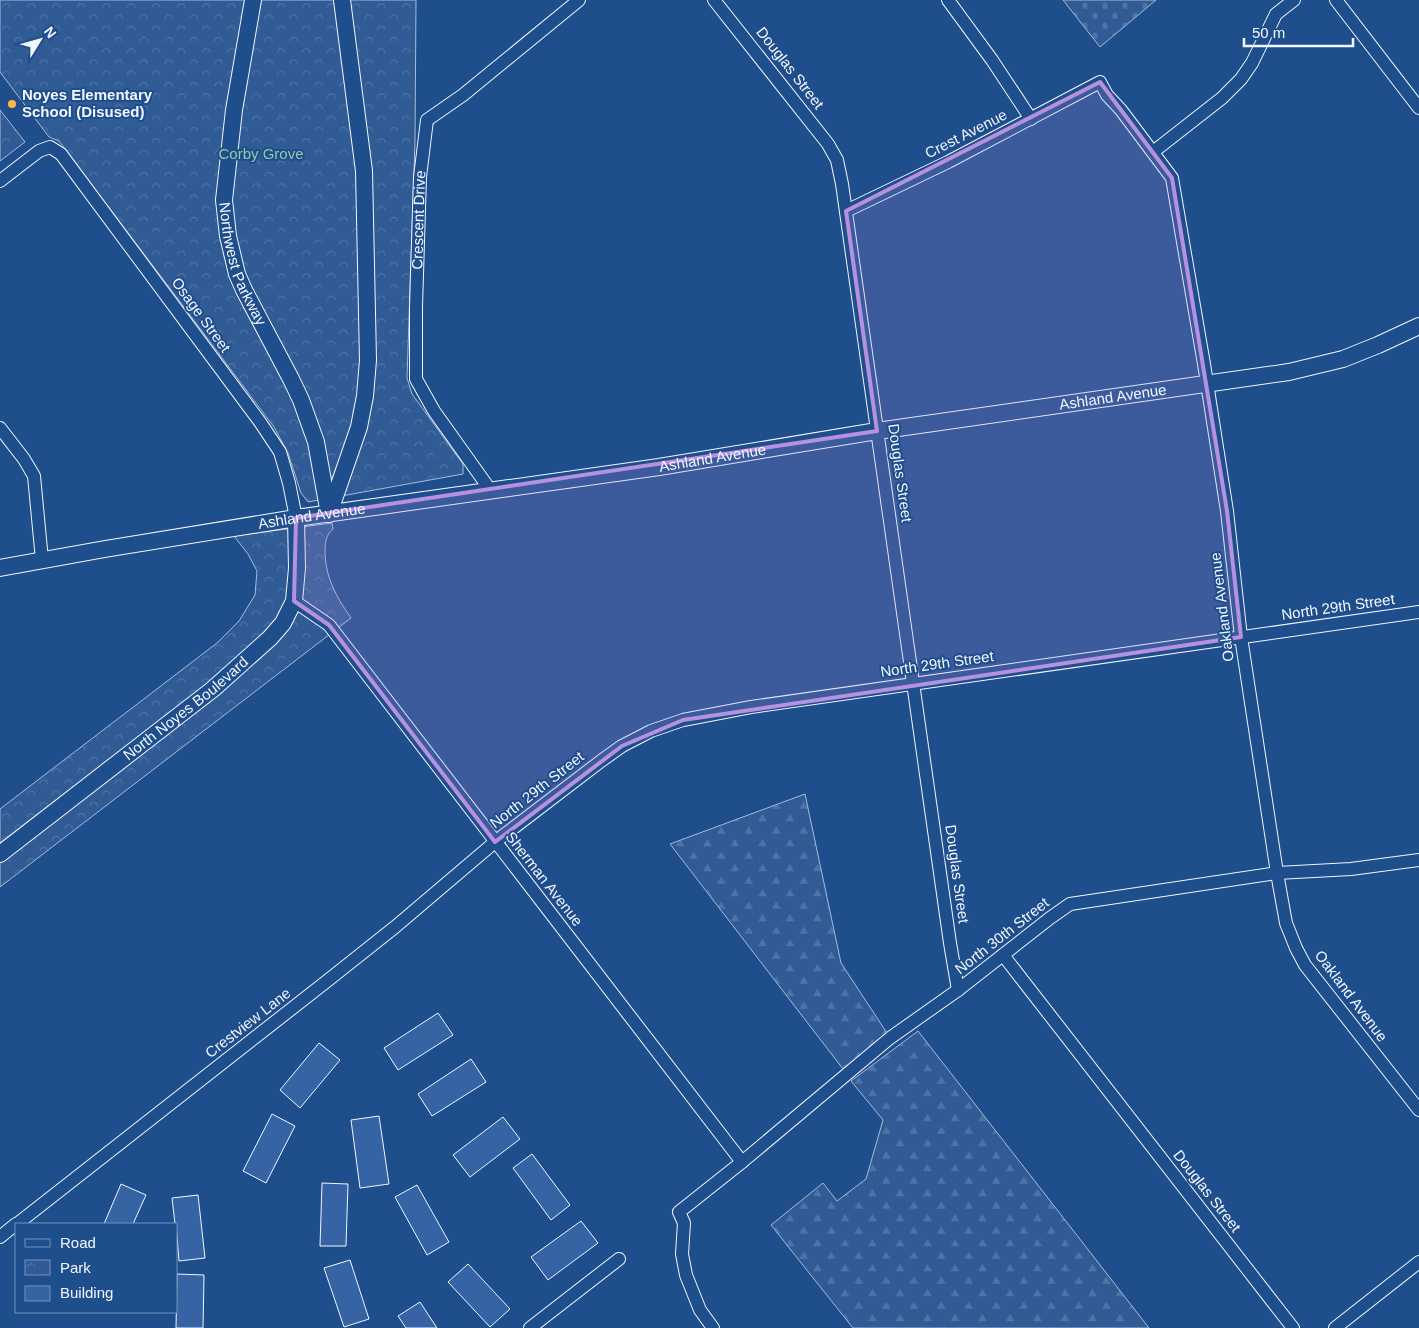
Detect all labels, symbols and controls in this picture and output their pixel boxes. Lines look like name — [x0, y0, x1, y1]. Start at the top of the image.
north arrow — [15, 15, 65, 65]
scale bar — [1244, 15, 1353, 47]
text: N — [41, 23, 60, 41]
street label: Douglas Street — [753, 23, 828, 113]
text: 50 m — [1252, 24, 1285, 41]
place label: Noyes Elementary School (Disused) — [22, 86, 153, 120]
marker: Noyes Elementary School (Disused) — [6, 98, 18, 110]
street label: Crest Avenue — [922, 106, 1010, 162]
park label: Corby Grove — [218, 145, 304, 162]
street label: Crescent Drive — [408, 169, 429, 270]
street label: Northwest Parkway — [216, 201, 270, 328]
street label: Osage Street — [169, 274, 235, 356]
street label: Ashland Avenue — [1058, 381, 1168, 413]
street label: Douglas Street — [885, 423, 916, 524]
street label: Ashland Avenue — [658, 440, 767, 475]
street label: Ashland Avenue — [257, 499, 366, 532]
street label: Oakland Avenue — [1206, 552, 1237, 663]
street label: North 29th Street — [1280, 590, 1396, 623]
street label: North 29th Street — [879, 647, 995, 680]
street label: North Noyes Boulevard — [120, 653, 251, 763]
street label: North 29th Street — [486, 747, 588, 831]
street label: Douglas Street — [942, 824, 973, 925]
street label: Sherman Avenue — [502, 828, 586, 929]
street label: North 30th Street — [951, 893, 1053, 977]
street label: Oakland Avenue — [1312, 947, 1391, 1045]
street label: Crestview Lane — [202, 984, 294, 1061]
street label: Douglas Street — [1170, 1146, 1245, 1236]
legend — [15, 1223, 178, 1313]
text: Road — [60, 1234, 96, 1251]
text: Park — [60, 1259, 91, 1276]
text: Building — [60, 1284, 113, 1301]

